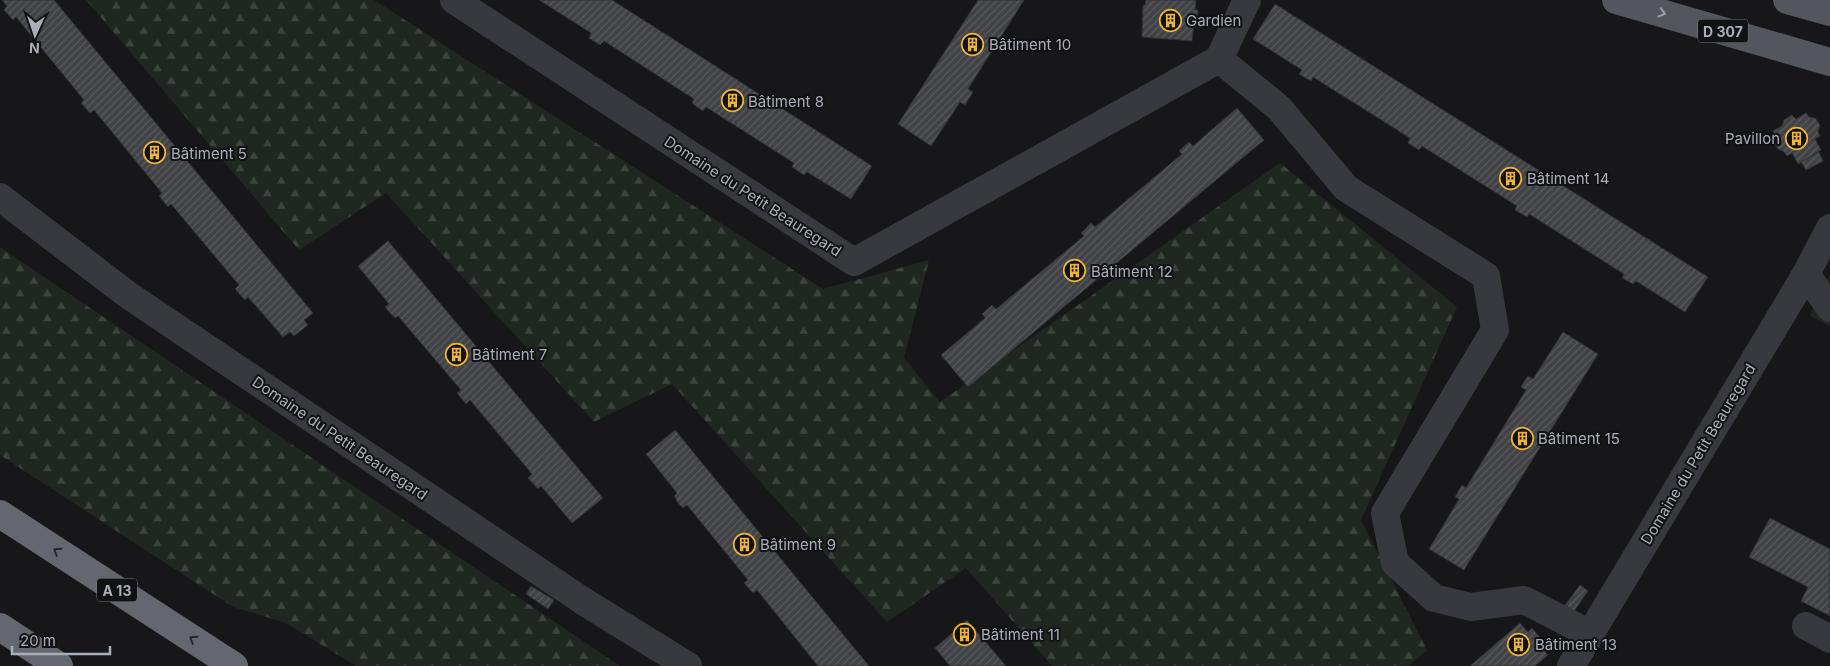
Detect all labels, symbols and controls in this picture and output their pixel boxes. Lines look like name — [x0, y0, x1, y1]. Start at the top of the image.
building icon: Gardien — [1158, 8, 1182, 32]
one-way arrow — [1658, 8, 1666, 18]
north arrow — [10, 10, 60, 60]
place label: Gardien — [1186, 11, 1241, 30]
road number: D 307 — [1698, 20, 1748, 42]
building icon: Bâtiment 10 — [961, 32, 985, 56]
place label: Bâtiment 10 — [989, 35, 1071, 54]
text: N — [29, 40, 40, 57]
building icon: Bâtiment 8 — [720, 89, 744, 113]
place label: Bâtiment 8 — [748, 92, 824, 111]
building icon: Pavillon — [1784, 126, 1808, 150]
place label: Pavillon — [1725, 129, 1780, 148]
street label: Domaine du Petit Beauregard — [661, 132, 845, 260]
building icon: Bâtiment 5 — [143, 141, 167, 165]
place label: Bâtiment 5 — [171, 144, 247, 163]
building icon: Bâtiment 14 — [1499, 166, 1523, 190]
place label: Bâtiment 14 — [1527, 169, 1609, 188]
building icon: Bâtiment 12 — [1063, 259, 1087, 283]
place label: Bâtiment 12 — [1091, 262, 1173, 281]
building icon: Bâtiment 7 — [444, 342, 468, 366]
place label: Bâtiment 7 — [472, 345, 547, 364]
street label: Domaine du Petit Beauregard — [1636, 360, 1760, 548]
street label: Domaine du Petit Beauregard — [249, 372, 431, 504]
building icon: Bâtiment 15 — [1510, 426, 1534, 450]
place label: Bâtiment 15 — [1538, 429, 1620, 448]
building icon: Bâtiment 9 — [732, 532, 756, 556]
place label: Bâtiment 9 — [760, 535, 836, 554]
one-way arrow — [53, 548, 62, 557]
road number: A 13 — [97, 578, 137, 602]
building icon: Bâtiment 11 — [953, 622, 977, 646]
scale bar — [12, 624, 110, 656]
place label: Bâtiment 11 — [981, 625, 1060, 644]
text: 20 m — [20, 631, 56, 650]
building icon: Bâtiment 13 — [1507, 632, 1531, 656]
place label: Bâtiment 13 — [1535, 635, 1617, 654]
one-way arrow — [189, 636, 198, 646]

